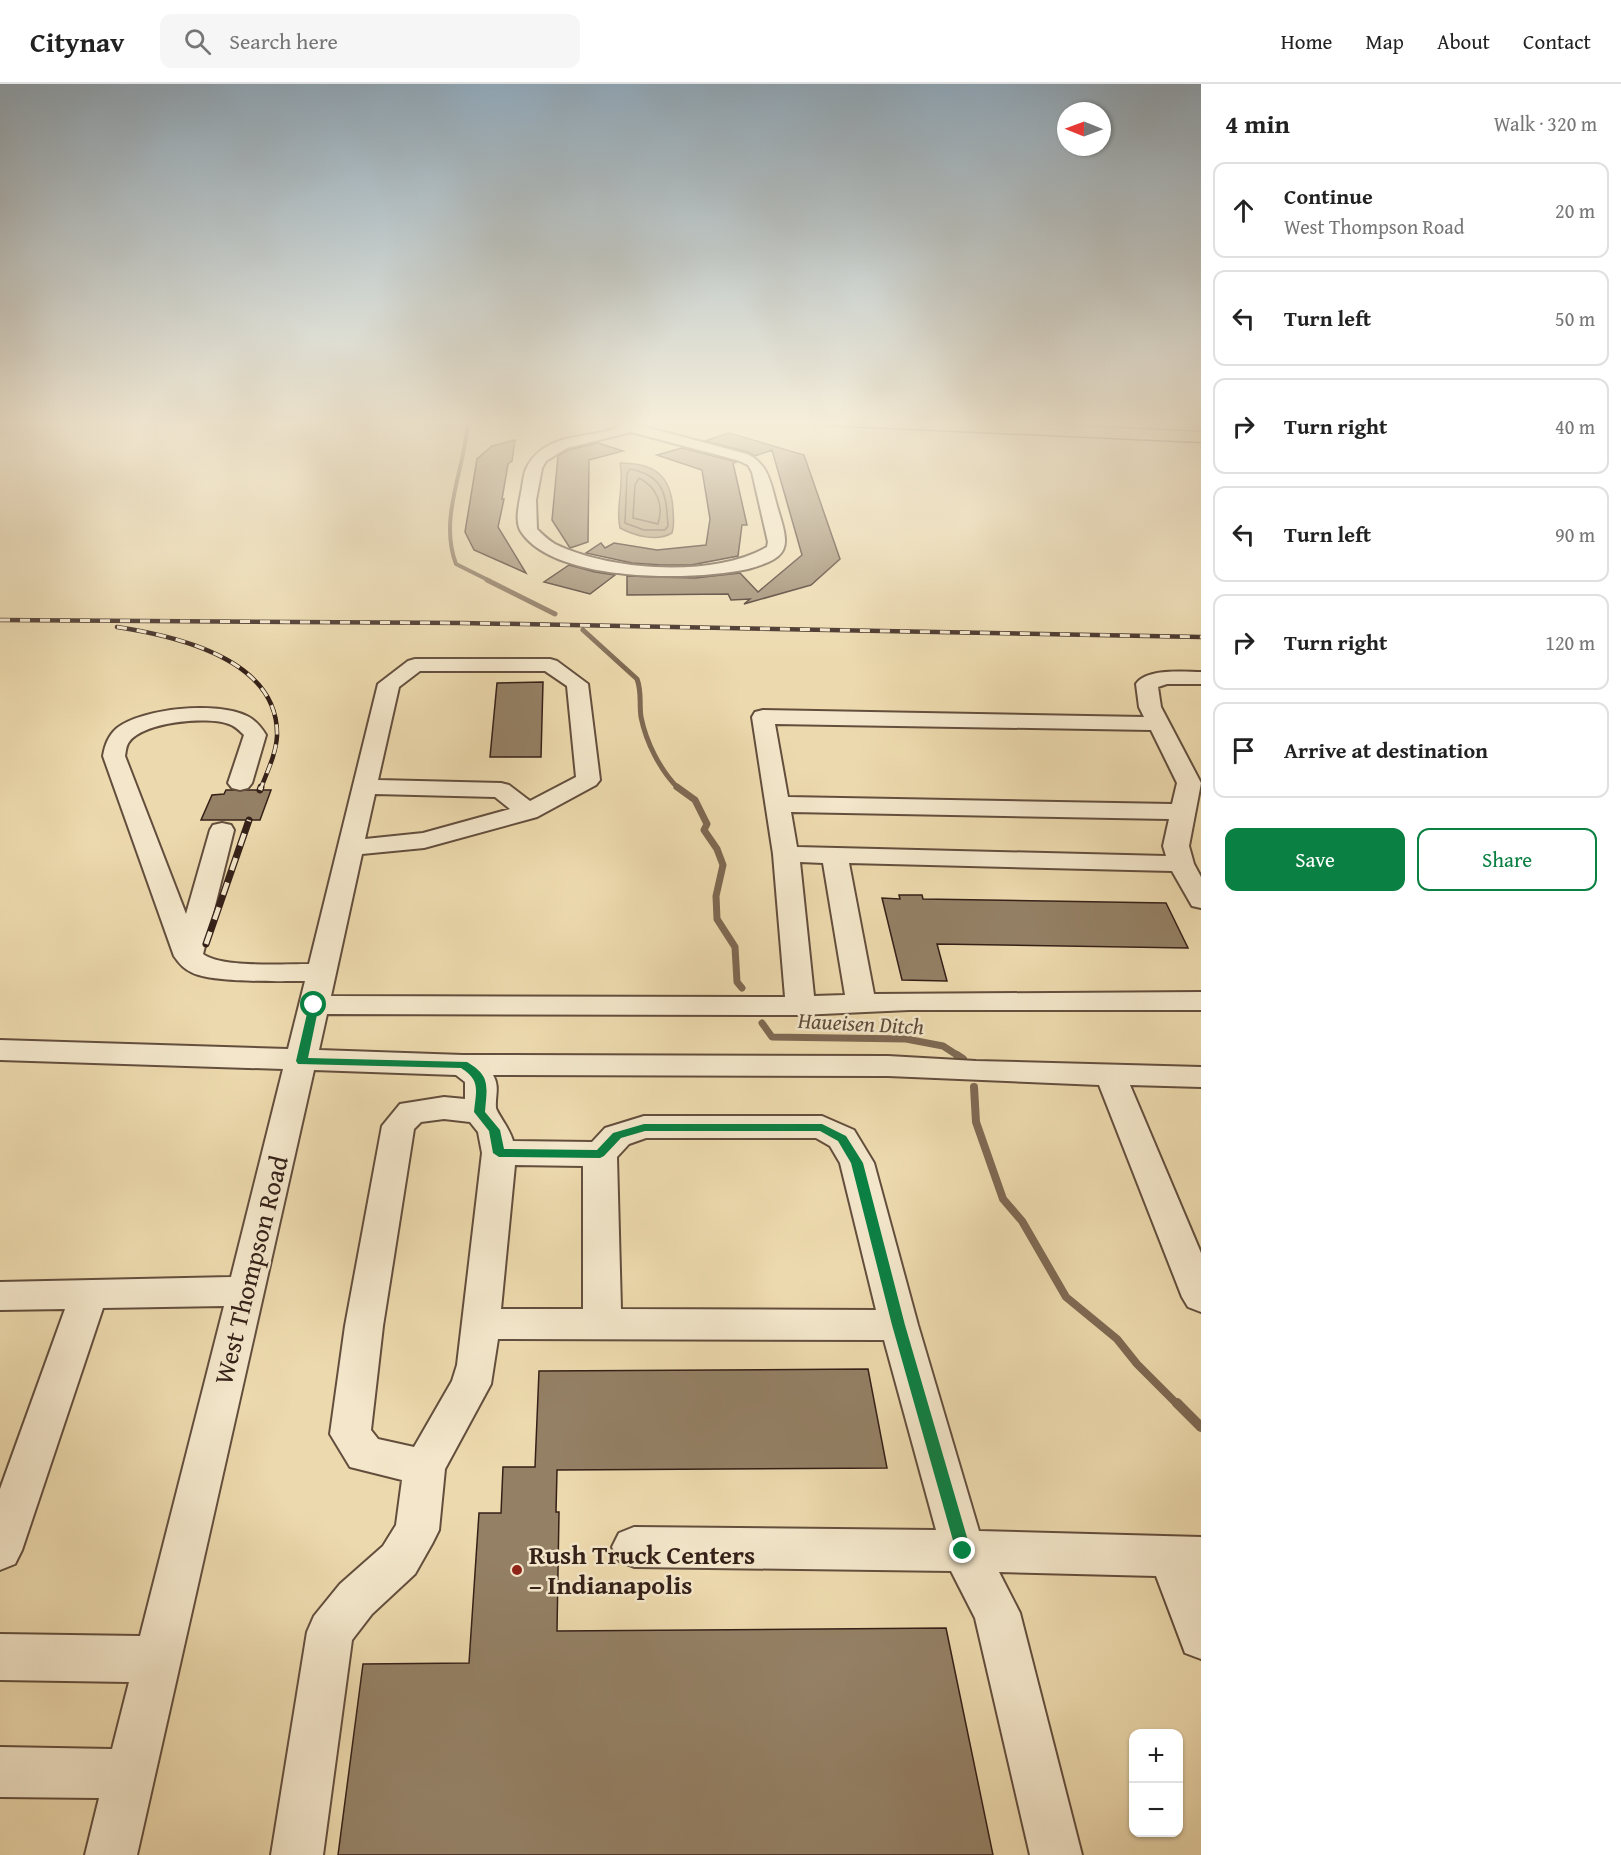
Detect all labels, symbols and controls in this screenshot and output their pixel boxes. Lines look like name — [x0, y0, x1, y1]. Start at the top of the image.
search box — [160, 14, 580, 68]
text: Citynav — [30, 21, 124, 62]
icon: search — [181, 25, 214, 58]
text: Search here — [229, 25, 338, 57]
text: Home — [1281, 26, 1332, 57]
text: Map — [1365, 26, 1404, 57]
text: About — [1437, 26, 1490, 57]
text: Contact — [1523, 26, 1591, 57]
north arrow — [1057, 102, 1111, 156]
text: 4 min — [1225, 104, 1290, 143]
text: Walk · 320 m — [1494, 109, 1597, 138]
text: Continue — [1284, 180, 1373, 212]
icon: ahead — [1227, 194, 1260, 227]
text: 20 m — [1555, 196, 1595, 225]
text: West Thompson Road — [1284, 212, 1464, 241]
icon: left — [1227, 302, 1260, 335]
text: Turn left — [1284, 302, 1371, 334]
text: 50 m — [1555, 304, 1595, 333]
icon: right — [1227, 410, 1260, 443]
text: Turn right — [1284, 410, 1387, 442]
text: 40 m — [1555, 412, 1595, 441]
icon: left — [1227, 518, 1260, 551]
text: Turn left — [1284, 518, 1371, 550]
text: 90 m — [1555, 520, 1595, 549]
icon: right — [1227, 626, 1260, 659]
text: Turn right — [1284, 626, 1387, 658]
text: 120 m — [1545, 628, 1595, 657]
icon: arrive — [1227, 734, 1260, 767]
text: Arrive at destination — [1284, 734, 1488, 766]
button: Save — [1225, 828, 1405, 891]
button: Share — [1417, 828, 1597, 891]
route start — [300, 991, 326, 1017]
water label: Haueisen Ditch — [796, 1004, 925, 1042]
street label: West Thompson Road — [203, 1151, 298, 1388]
place label: Rush Truck Centers – Indianapolis — [529, 1535, 755, 1604]
route end — [949, 1537, 975, 1563]
marker: Rush Truck Centers – Indianapolis — [510, 1563, 524, 1577]
map controls — [1129, 1729, 1183, 1837]
button: + — [1129, 1729, 1183, 1783]
button: − — [1129, 1783, 1183, 1837]

